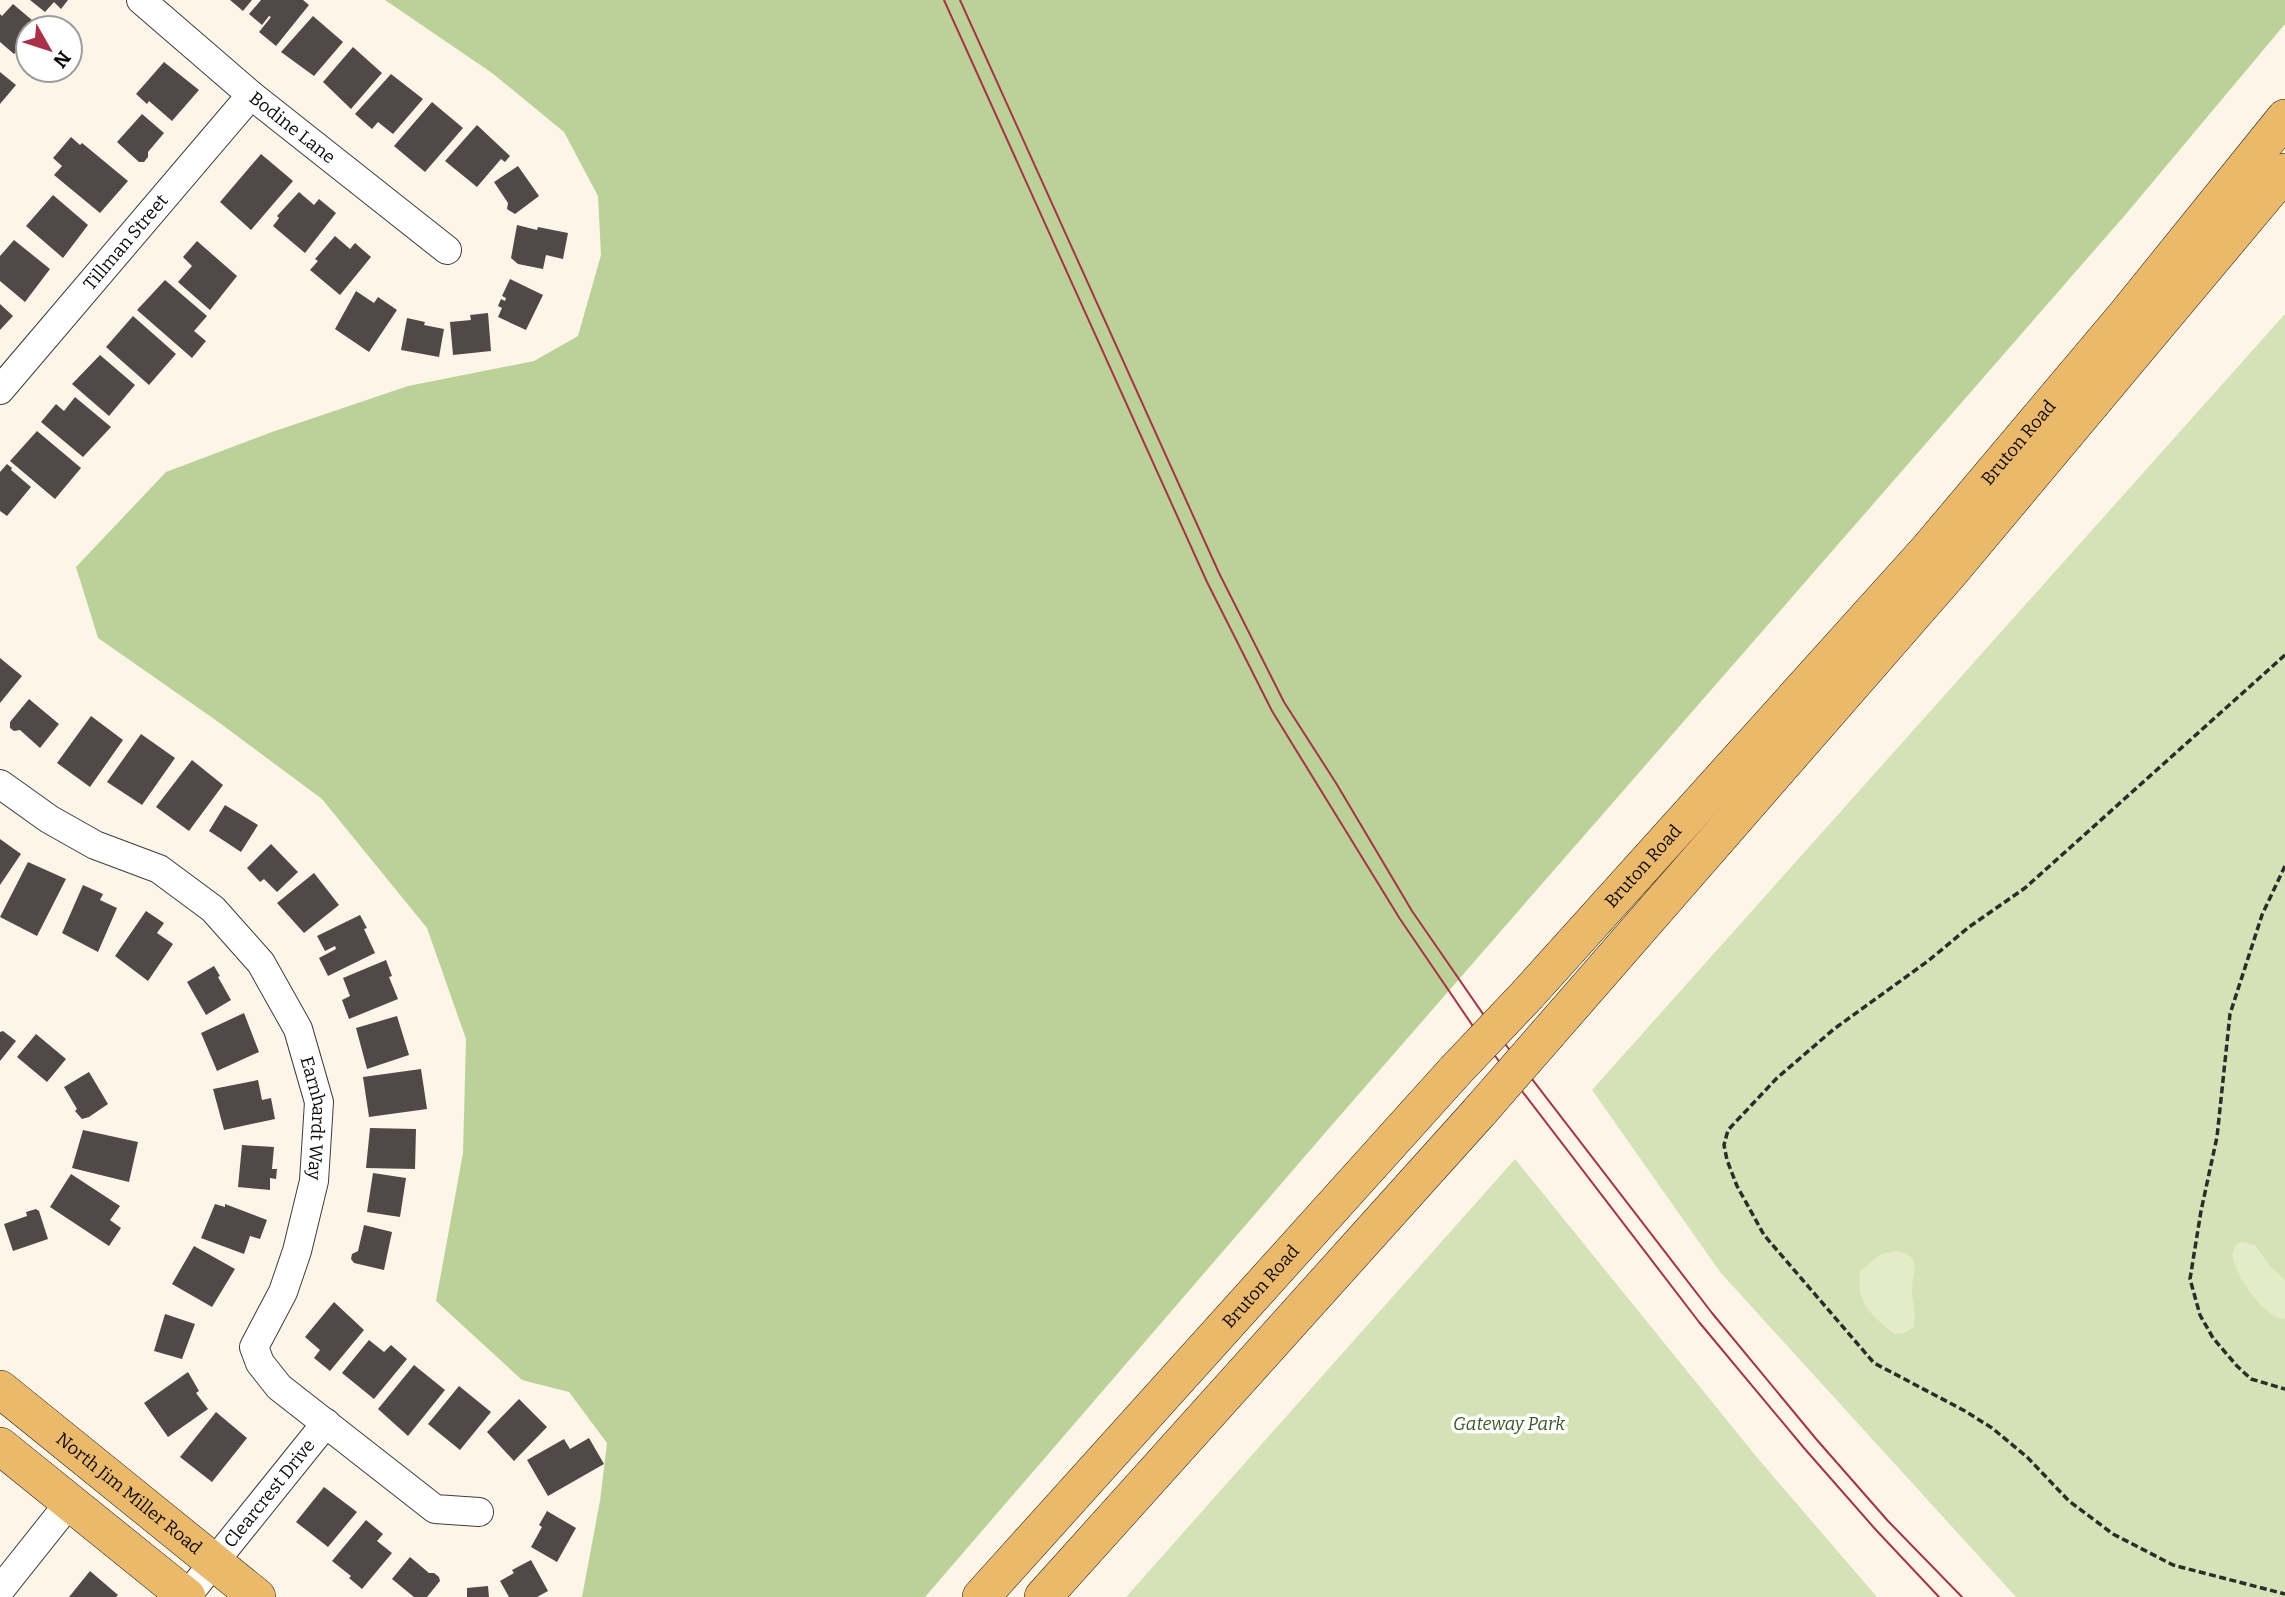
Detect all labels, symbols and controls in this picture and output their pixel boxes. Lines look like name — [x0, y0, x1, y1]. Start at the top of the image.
north arrow — [14, 14, 84, 84]
text: N — [48, 46, 75, 73]
street label: Bodine Lane — [245, 87, 340, 168]
street label: Tillman Street — [79, 190, 173, 295]
street label: Bruton Road — [1976, 395, 2061, 490]
street label: Bruton Road — [1600, 820, 1686, 912]
street label: Earnhardt Way — [295, 1054, 331, 1181]
street label: Bruton Road — [1218, 1240, 1304, 1333]
park label: Gateway Park — [1453, 1413, 1565, 1435]
street label: North Jim Miller Road — [52, 1428, 207, 1559]
street label: Clearcrest Drive — [219, 1435, 320, 1552]

